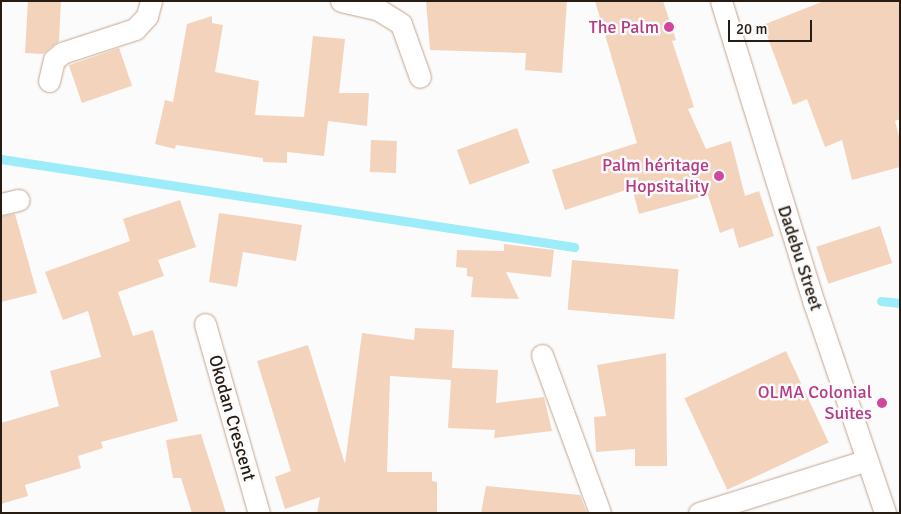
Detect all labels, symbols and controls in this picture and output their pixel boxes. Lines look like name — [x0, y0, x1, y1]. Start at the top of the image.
scale bar — [731, 10, 815, 42]
place label: The Palm — [589, 16, 659, 38]
text: 20 m — [736, 20, 767, 38]
marker: The Palm — [663, 21, 675, 33]
place label: Palm héritage Hopsitality — [602, 155, 709, 198]
marker: Palm héritage Hopsitality — [713, 170, 725, 182]
street label: Dadebu Street — [773, 203, 827, 313]
street label: Okodan Crescent — [204, 353, 260, 483]
place label: OLMA Colonial Suites — [758, 382, 872, 424]
marker: OLMA Colonial Suites — [876, 397, 888, 409]

